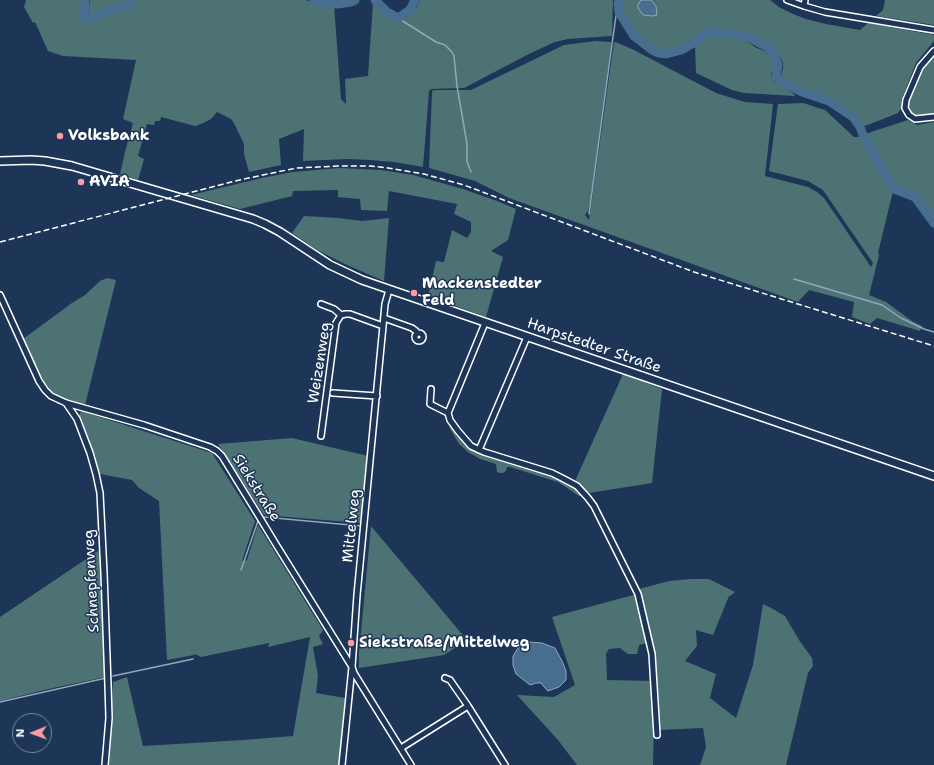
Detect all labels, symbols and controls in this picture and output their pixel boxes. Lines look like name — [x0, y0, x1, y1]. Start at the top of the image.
place label: Volksbank — [68, 127, 150, 145]
marker: Volksbank — [55, 131, 65, 141]
place label: AVIA — [89, 173, 130, 191]
marker: AVIA — [76, 177, 86, 187]
place label: Mackenstedter Feld — [422, 275, 542, 310]
marker: Mackenstedter Feld — [409, 288, 419, 298]
street label: Harpstedter Straße — [524, 315, 664, 377]
street label: Weizenweg — [305, 321, 335, 405]
street label: Siekstraße — [228, 451, 284, 525]
street label: Mittelweg — [339, 488, 365, 564]
street label: Schnepfenweg — [80, 529, 104, 633]
place label: Siekstraße/Mittelweg — [359, 634, 529, 652]
marker: Siekstraße/Mittelweg — [346, 638, 356, 648]
north arrow — [12, 713, 52, 753]
text: N — [13, 729, 28, 738]

